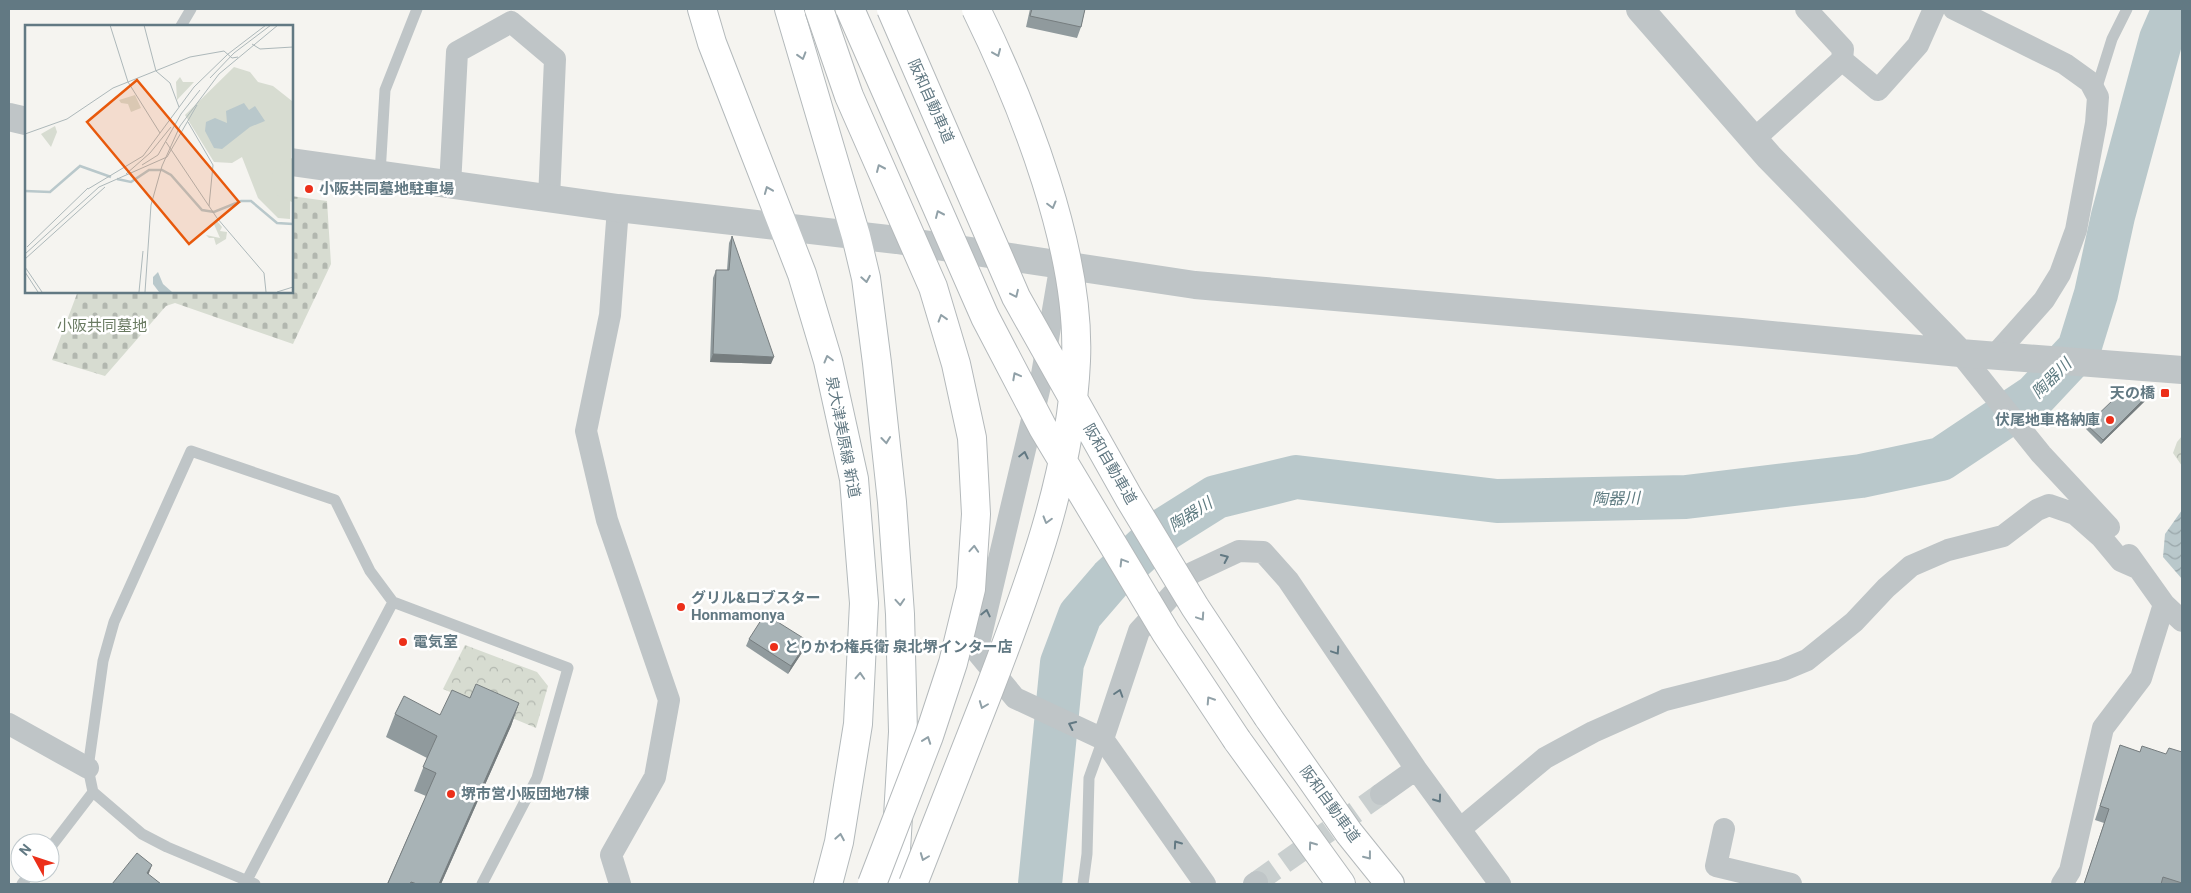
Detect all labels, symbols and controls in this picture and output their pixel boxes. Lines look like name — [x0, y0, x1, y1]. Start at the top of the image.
inset map — [25, 25, 292, 292]
one-way arrow — [990, 48, 1001, 57]
one-way arrow — [797, 51, 807, 59]
street label: 阪和自動車道 — [904, 56, 958, 146]
one-way arrow — [876, 164, 887, 173]
place label: 小阪共同墓地駐車場 — [319, 180, 454, 198]
marker: 小阪共同墓地駐車場 — [303, 183, 315, 195]
one-way arrow — [764, 186, 774, 194]
one-way arrow — [1047, 201, 1057, 209]
one-way arrow — [934, 210, 945, 219]
one-way arrow — [860, 275, 871, 284]
one-way arrow — [1009, 289, 1020, 298]
one-way arrow — [938, 314, 948, 322]
park label: 小阪共同墓地 — [57, 317, 147, 335]
water label: 陶器川 — [2028, 353, 2076, 402]
one-way arrow — [823, 356, 833, 364]
one-way arrow — [1012, 372, 1022, 381]
street label: 泉大津美原線 新道 — [822, 375, 864, 499]
place label: 天の橋 — [2110, 384, 2156, 402]
marker: 天の橋 — [2159, 387, 2171, 399]
place label: 伏尾地車格納庫 — [1995, 411, 2100, 429]
marker: 伏尾地車格納庫 — [2104, 414, 2116, 426]
street label: 阪和自動車道 — [1080, 421, 1140, 507]
one-way arrow — [880, 437, 891, 445]
one-way arrow — [1018, 452, 1028, 460]
water label: 陶器川 — [1592, 489, 1642, 508]
water label: 陶器川 — [1165, 492, 1217, 535]
one-way arrow — [1042, 515, 1053, 524]
one-way arrow — [968, 545, 979, 553]
one-way arrow — [1220, 554, 1229, 564]
one-way arrow — [1119, 559, 1129, 568]
place label: グリル&ロブスター Honmamonya — [691, 589, 821, 624]
one-way arrow — [894, 599, 905, 607]
marker: グリル&ロブスター Honmamonya — [675, 601, 687, 613]
one-way arrow — [980, 609, 991, 618]
one-way arrow — [1195, 611, 1205, 620]
place label: 電気室 — [413, 633, 458, 651]
marker: 電気室 — [397, 636, 409, 648]
place label: とりかわ権兵衛 泉北堺インター店 — [784, 638, 1013, 656]
marker: とりかわ権兵衛 泉北堺インター店 — [768, 641, 780, 653]
one-way arrow — [1330, 645, 1339, 655]
one-way arrow — [855, 672, 866, 680]
one-way arrow — [1113, 689, 1123, 698]
one-way arrow — [1207, 696, 1216, 705]
one-way arrow — [978, 701, 988, 709]
one-way arrow — [1068, 720, 1077, 731]
one-way arrow — [921, 737, 931, 745]
street label: 阪和自動車道 — [1296, 762, 1364, 846]
place label: 堺市営小阪団地7棟 — [461, 785, 590, 803]
marker: 堺市営小阪団地7棟 — [445, 788, 457, 800]
one-way arrow — [1432, 793, 1441, 803]
north arrow — [10, 833, 60, 883]
one-way arrow — [834, 833, 844, 841]
one-way arrow — [1174, 840, 1183, 850]
text: N — [16, 841, 34, 859]
one-way arrow — [1309, 841, 1318, 851]
one-way arrow — [1362, 850, 1371, 860]
one-way arrow — [919, 852, 930, 861]

